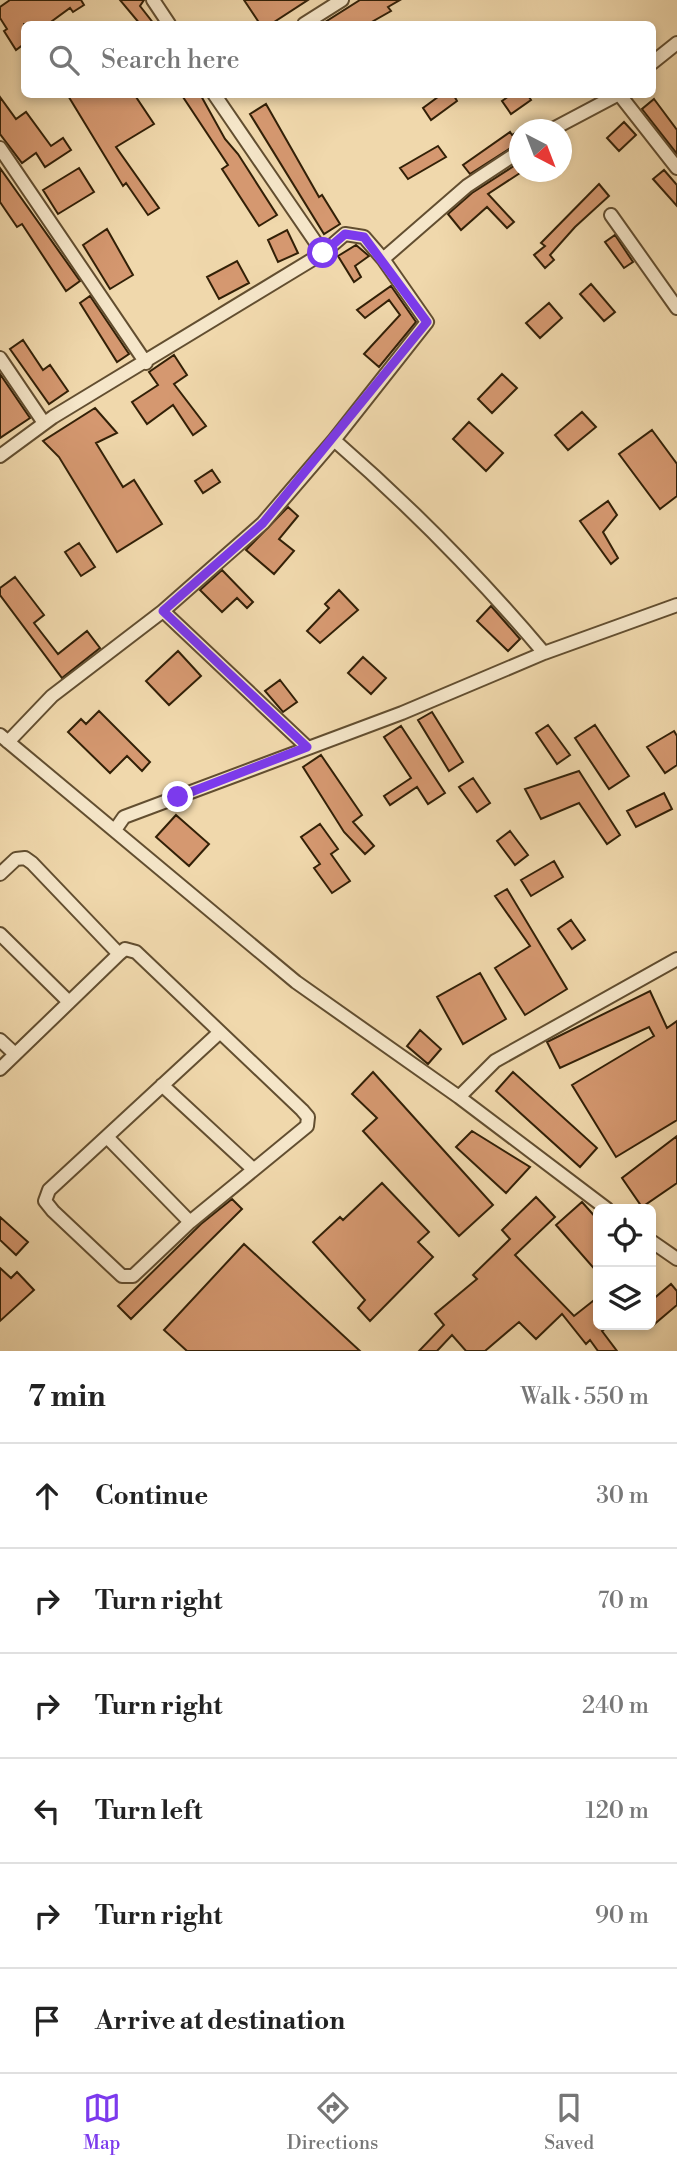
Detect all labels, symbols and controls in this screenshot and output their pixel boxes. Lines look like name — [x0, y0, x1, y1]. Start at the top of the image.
search box — [21, 21, 656, 98]
icon: search — [45, 41, 83, 79]
text: Search here — [101, 44, 240, 76]
north arrow — [509, 119, 572, 182]
route start — [307, 237, 338, 268]
route end — [162, 781, 193, 812]
map controls — [593, 1204, 656, 1330]
button: locate — [593, 1204, 656, 1267]
button: layers — [593, 1267, 656, 1330]
text: 7 min — [28, 1378, 106, 1416]
text: Walk · 550 m — [520, 1383, 649, 1411]
icon: ahead — [28, 1477, 66, 1515]
text: Continue — [95, 1480, 208, 1512]
text: 30 m — [596, 1482, 649, 1510]
icon: right — [28, 1582, 66, 1620]
text: Turn right — [95, 1585, 223, 1617]
text: 70 m — [598, 1587, 649, 1615]
icon: right — [28, 1687, 66, 1725]
text: Turn right — [95, 1690, 223, 1722]
text: 240 m — [582, 1692, 649, 1720]
icon: left — [28, 1792, 66, 1830]
text: Turn left — [95, 1795, 203, 1827]
text: 120 m — [585, 1797, 649, 1825]
icon: right — [28, 1897, 66, 1935]
text: Turn right — [95, 1900, 223, 1932]
text: 90 m — [595, 1902, 649, 1930]
icon: arrive — [28, 2002, 66, 2040]
text: Arrive at destination — [95, 2005, 345, 2037]
tab: Map — [83, 2089, 121, 2155]
tab: Directions — [287, 2089, 378, 2155]
tab: Saved — [544, 2089, 594, 2155]

